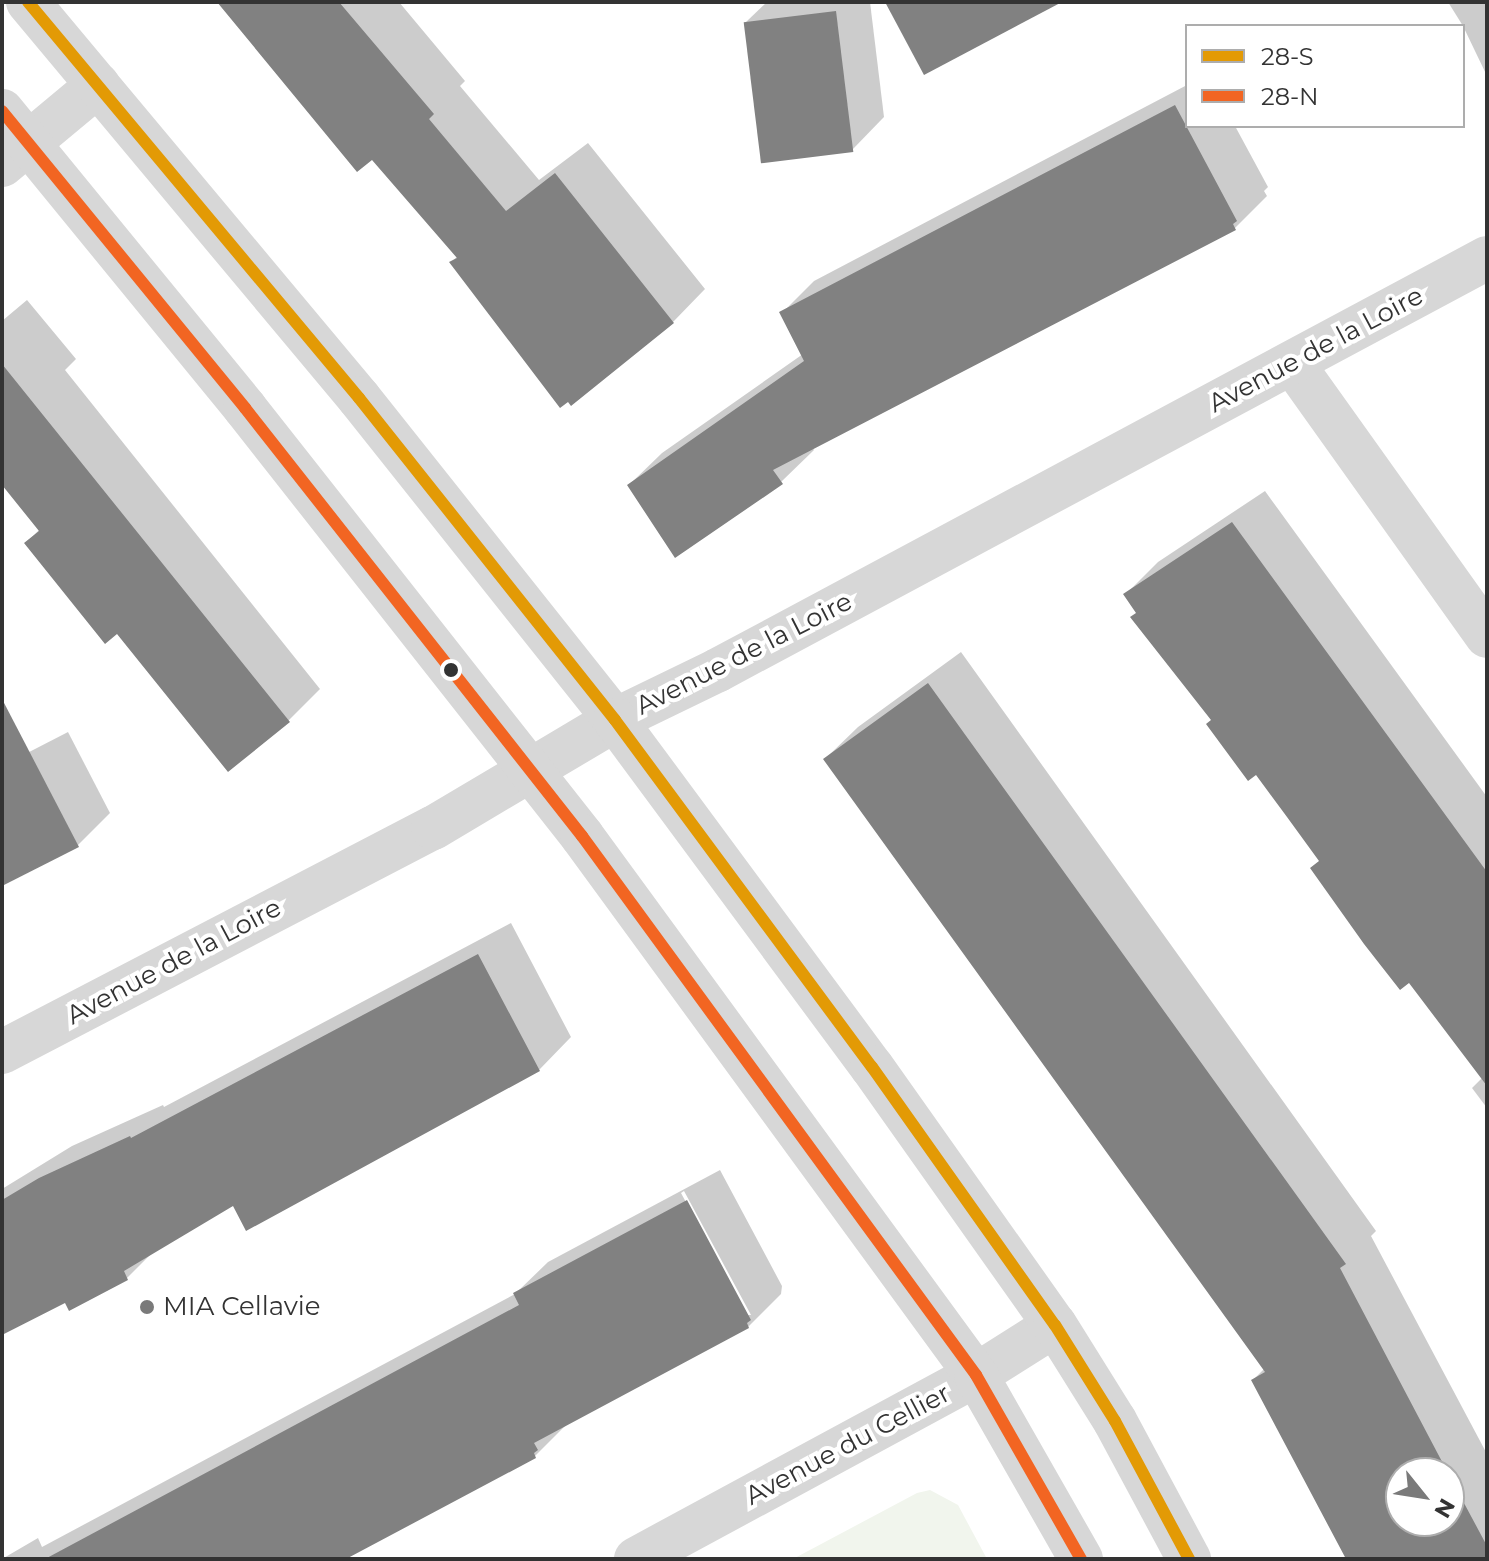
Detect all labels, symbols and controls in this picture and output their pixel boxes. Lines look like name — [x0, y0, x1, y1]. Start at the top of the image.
legend — [1185, 24, 1465, 128]
text: 28-S — [1261, 42, 1313, 71]
text: 28-N — [1261, 82, 1319, 111]
street label: Avenue de la Loire — [1203, 280, 1429, 420]
street label: Avenue de la Loire — [631, 586, 857, 722]
unlabelled marker — [443, 662, 459, 678]
street label: Avenue de la Loire — [61, 892, 287, 1032]
place label: MIA Cellavie — [163, 1291, 321, 1323]
marker: MIA Cellavie — [138, 1298, 156, 1316]
street label: Avenue du Cellier — [740, 1378, 956, 1512]
north arrow — [1385, 1457, 1465, 1537]
text: N — [1428, 1494, 1461, 1523]

